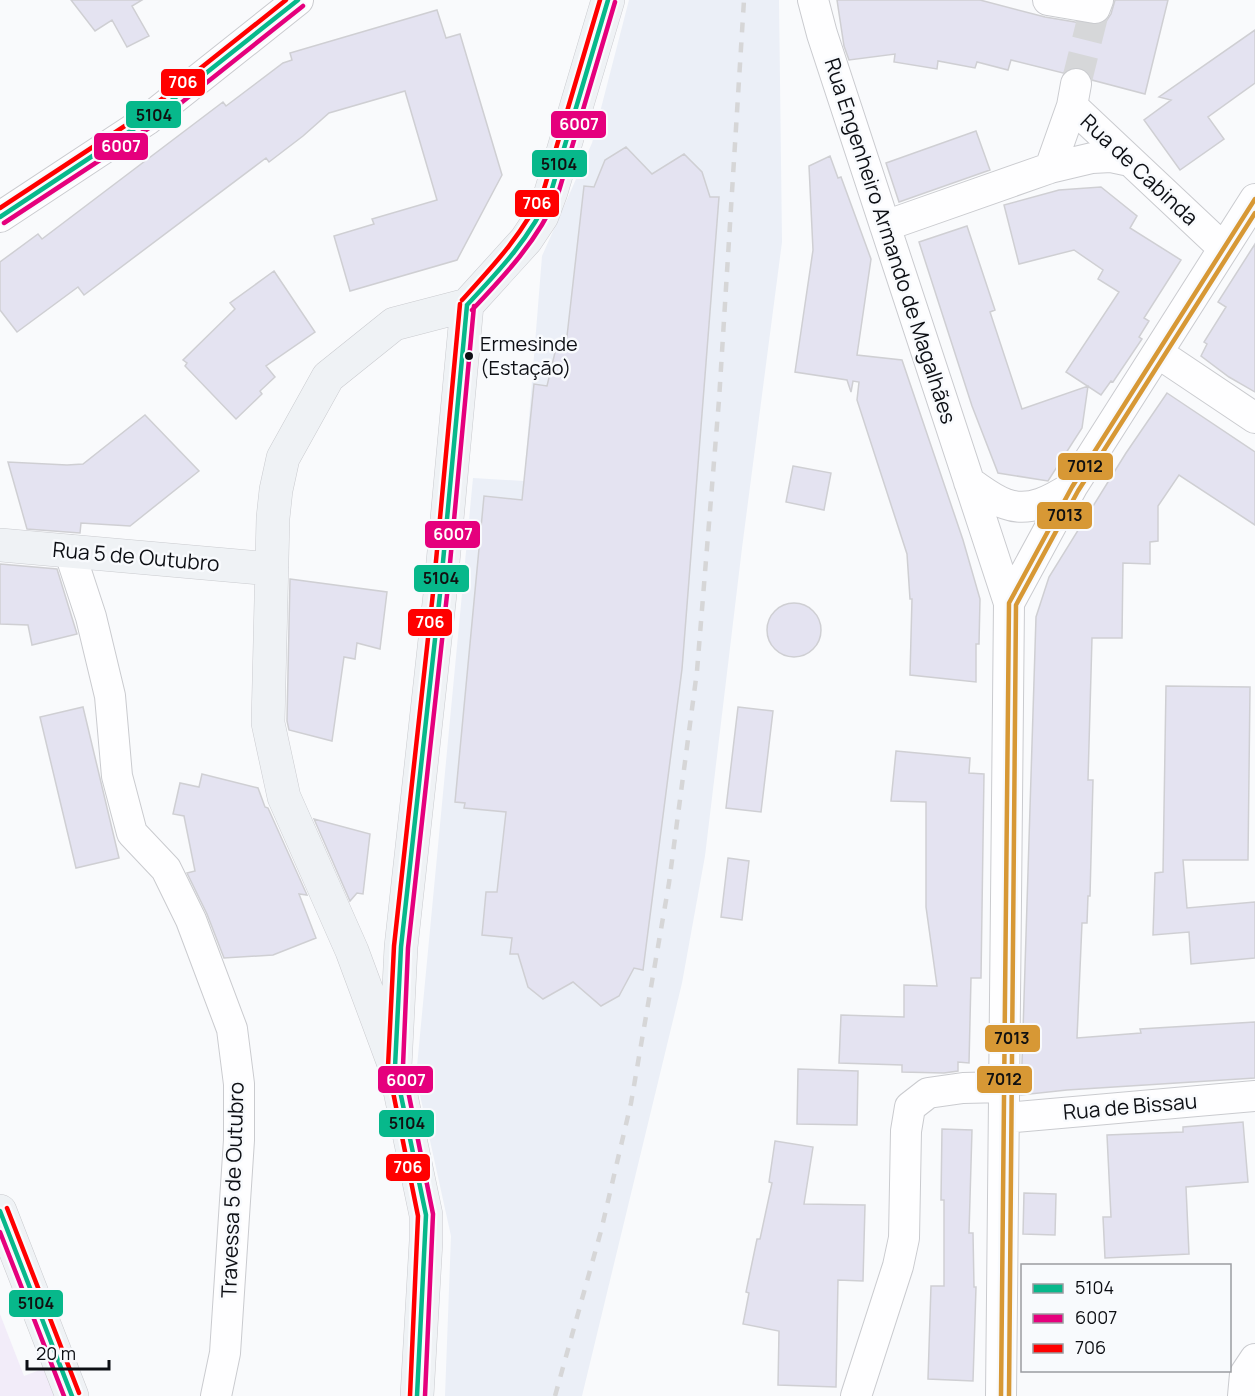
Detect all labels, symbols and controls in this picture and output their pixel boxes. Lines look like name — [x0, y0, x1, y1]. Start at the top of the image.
street label: Rua Engenheiro Armando de Magalhães — [818, 54, 963, 427]
line badge: 706 — [160, 68, 206, 97]
text: 706 — [168, 71, 198, 93]
line badge: 5104 — [125, 100, 182, 129]
text: 5104 — [136, 104, 172, 126]
street label: Rua de Cabinda — [1075, 108, 1204, 231]
line badge: 6007 — [550, 110, 607, 139]
text: 6007 — [559, 113, 599, 135]
line badge: 6007 — [93, 132, 149, 161]
text: 6007 — [101, 135, 141, 157]
line badge: 5104 — [531, 149, 588, 178]
text: 5104 — [541, 153, 577, 175]
line badge: 706 — [514, 189, 560, 218]
text: 706 — [522, 192, 552, 214]
place label: Ermesinde (Estação) — [480, 330, 578, 381]
marker: Ermesinde (Estação) — [463, 350, 475, 362]
line badge: 7012 — [1057, 452, 1114, 481]
text: 7012 — [1067, 455, 1103, 477]
line badge: 7013 — [1036, 501, 1093, 530]
text: 7013 — [1047, 504, 1083, 526]
line badge: 6007 — [424, 520, 481, 549]
text: 6007 — [433, 523, 473, 545]
street label: Rua 5 de Outubro — [51, 535, 221, 577]
line badge: 5104 — [413, 564, 470, 593]
text: 5104 — [423, 567, 459, 589]
line badge: 706 — [407, 608, 453, 637]
text: 706 — [415, 611, 445, 633]
line badge: 7013 — [984, 1024, 1041, 1053]
text: 7013 — [994, 1027, 1030, 1049]
line badge: 6007 — [377, 1065, 434, 1094]
line badge: 7012 — [976, 1065, 1033, 1094]
text: 7012 — [986, 1068, 1022, 1090]
text: 6007 — [386, 1069, 426, 1091]
street label: Travessa 5 de Outubro — [214, 1081, 250, 1299]
street label: Rua de Bissau — [1062, 1086, 1198, 1126]
line badge: 5104 — [378, 1109, 435, 1138]
text: 5104 — [389, 1112, 425, 1134]
line badge: 706 — [385, 1153, 431, 1182]
text: 706 — [393, 1156, 423, 1178]
legend — [1021, 1264, 1231, 1372]
text: 5104 — [1075, 1275, 1114, 1299]
line badge: 5104 — [8, 1289, 64, 1318]
text: 5104 — [18, 1292, 54, 1314]
text: 6007 — [1075, 1305, 1117, 1329]
scale bar — [27, 1333, 110, 1371]
text: 706 — [1075, 1335, 1106, 1359]
text: 20 m — [36, 1341, 76, 1365]

